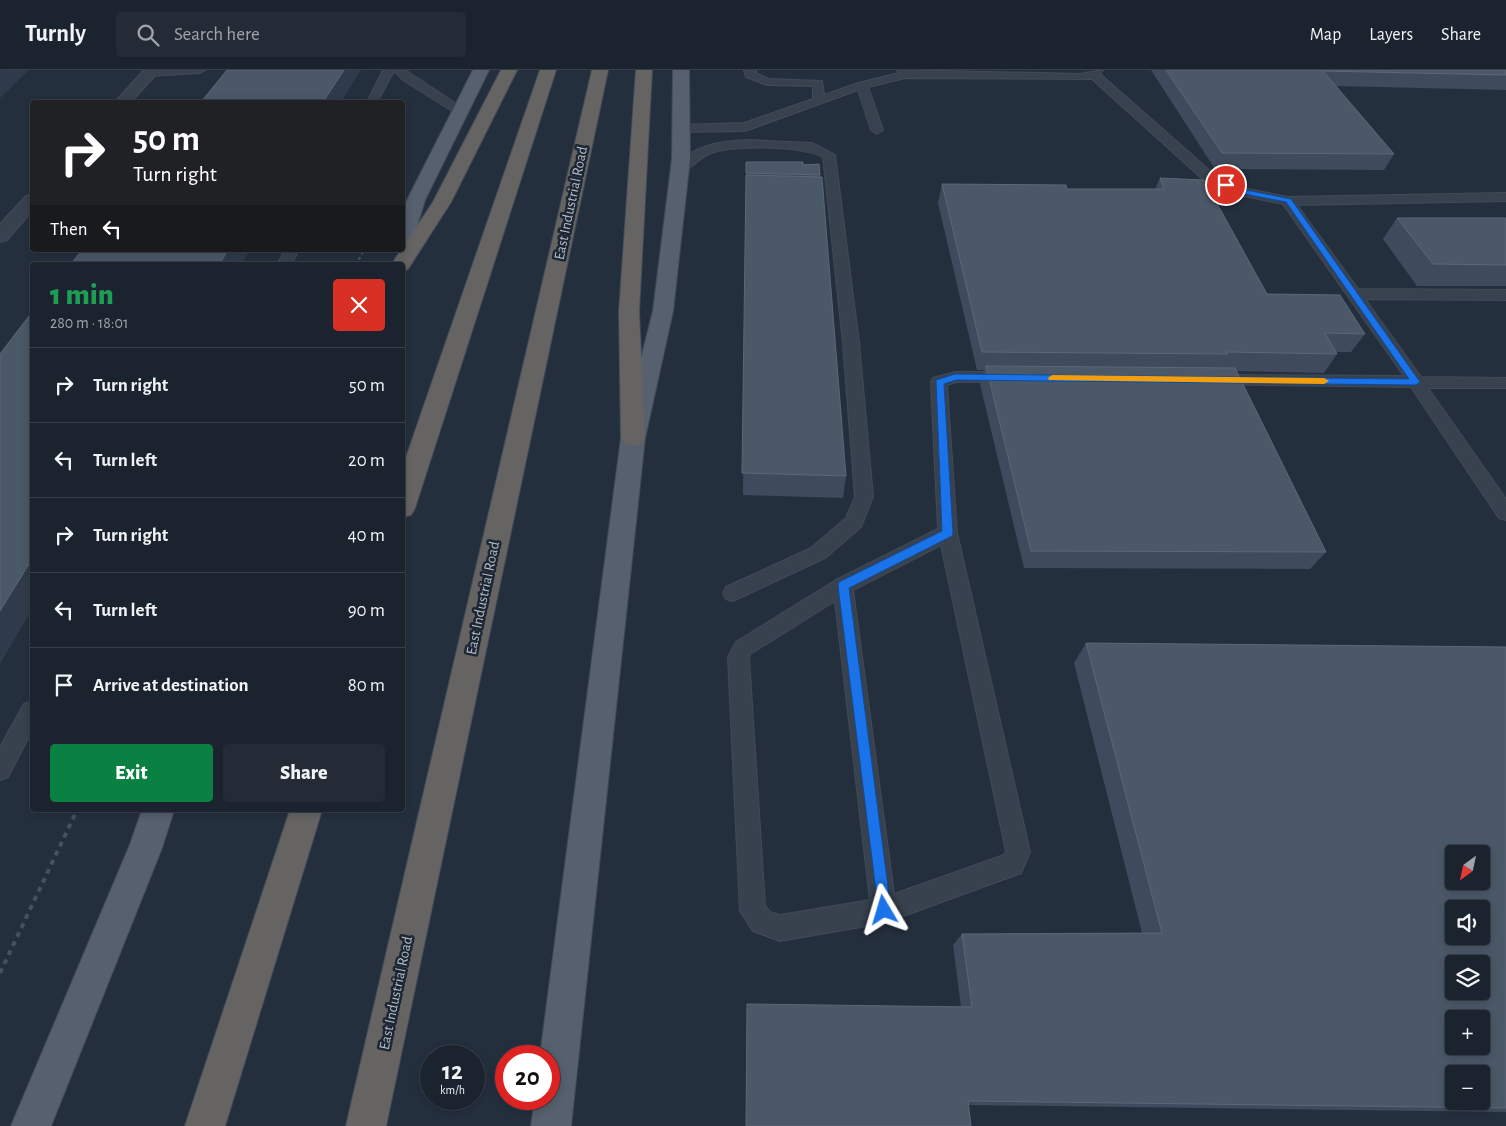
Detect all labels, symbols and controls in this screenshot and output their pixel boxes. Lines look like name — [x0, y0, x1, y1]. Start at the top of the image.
search box — [116, 12, 466, 57]
icon: search — [134, 21, 162, 49]
text: Turnly — [25, 22, 86, 46]
text: Search here — [174, 25, 260, 44]
text: Map — [1310, 26, 1341, 44]
text: Layers — [1369, 26, 1413, 44]
text: Share — [1441, 26, 1481, 44]
icon: right — [50, 120, 115, 185]
text: 50 m — [133, 122, 200, 157]
street label: East Industrial Road — [552, 145, 590, 261]
text: Turn right — [133, 163, 217, 185]
pin — [1205, 164, 1247, 206]
icon: arrive — [1212, 171, 1240, 199]
icon: left — [98, 215, 126, 243]
text: Then — [50, 220, 88, 239]
button: close — [333, 279, 385, 331]
text: 1 min — [50, 280, 114, 310]
text: 280 m · 18:01 — [50, 315, 128, 331]
icon: right — [50, 371, 78, 399]
text: Turn right — [93, 376, 168, 395]
text: 50 m — [349, 376, 385, 395]
icon: left — [50, 446, 78, 474]
text: Turn left — [93, 451, 157, 470]
text: 20 m — [348, 451, 385, 470]
icon: right — [50, 521, 78, 549]
text: Turn right — [93, 526, 168, 545]
text: 40 m — [347, 526, 385, 545]
street label: East Industrial Road — [464, 540, 502, 656]
icon: left — [50, 596, 78, 624]
text: Turn left — [93, 601, 157, 620]
text: 90 m — [348, 601, 385, 620]
icon: arrive — [50, 671, 78, 699]
text: Arrive at destination — [93, 676, 249, 695]
text: 80 m — [348, 676, 385, 695]
button: Exit — [50, 744, 213, 802]
button: Share — [223, 744, 385, 802]
north arrow — [1445, 845, 1490, 890]
map controls — [1445, 845, 1490, 1110]
position arrow — [857, 883, 909, 935]
button: sound — [1445, 900, 1490, 945]
street label: East Industrial Road — [377, 935, 415, 1051]
button: layers — [1445, 955, 1490, 1000]
button: + — [1445, 1010, 1490, 1055]
speed limit sign: 20 — [495, 1045, 560, 1110]
text: 12 — [442, 1059, 463, 1084]
button: − — [1445, 1065, 1490, 1110]
text: km/h — [440, 1084, 465, 1096]

